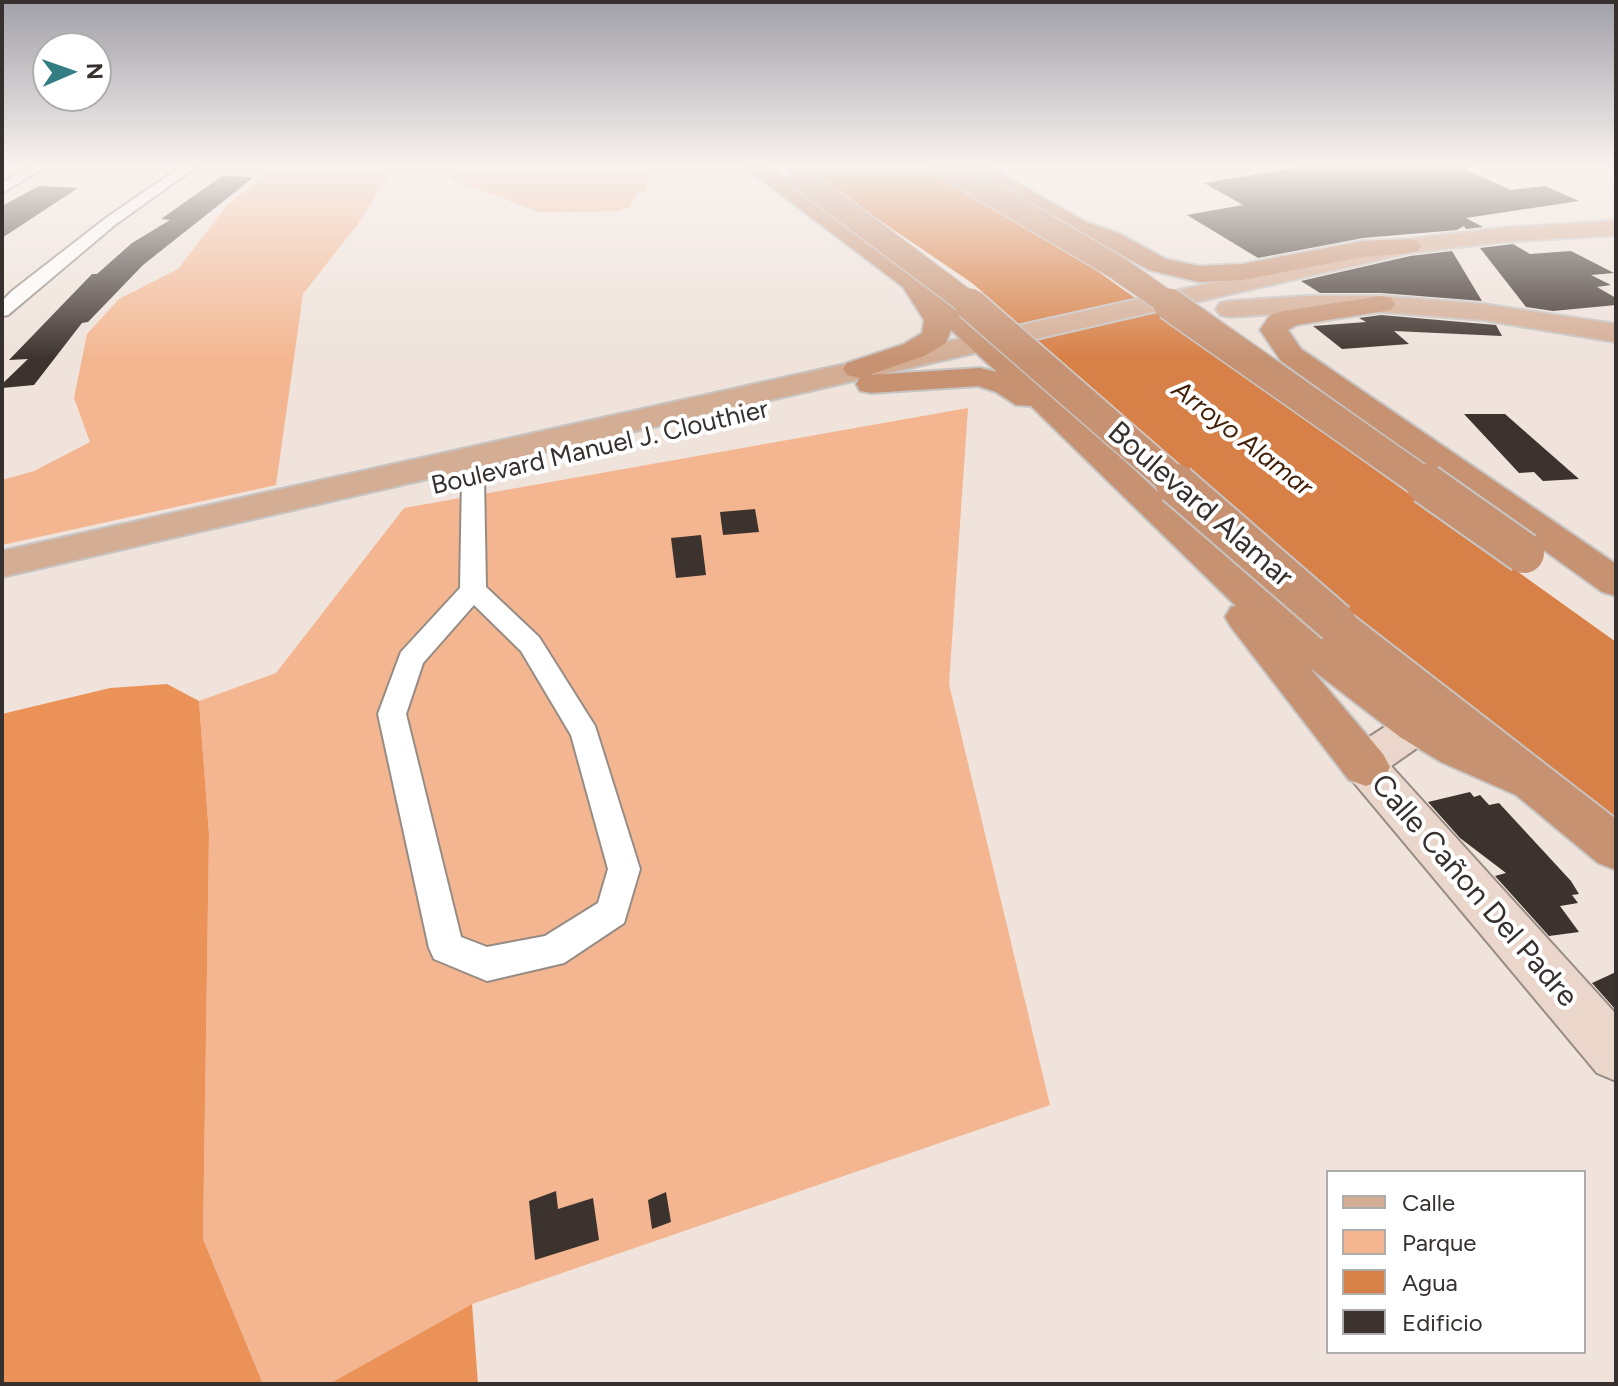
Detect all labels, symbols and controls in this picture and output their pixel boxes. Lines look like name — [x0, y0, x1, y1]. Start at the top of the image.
north arrow — [32, 32, 112, 112]
text: N — [81, 62, 108, 80]
water label: Arroyo Alamar — [1165, 374, 1319, 504]
street label: Boulevard Manuel J. Clouthier — [428, 394, 772, 502]
street label: Boulevard Alamar — [1100, 415, 1300, 595]
street label: Calle Cañon Del Padre — [1363, 767, 1585, 1015]
legend — [1326, 1170, 1586, 1354]
text: Calle — [1402, 1188, 1455, 1217]
text: Parque — [1402, 1228, 1476, 1257]
text: Agua — [1402, 1268, 1458, 1297]
text: Edificio — [1402, 1308, 1483, 1337]

